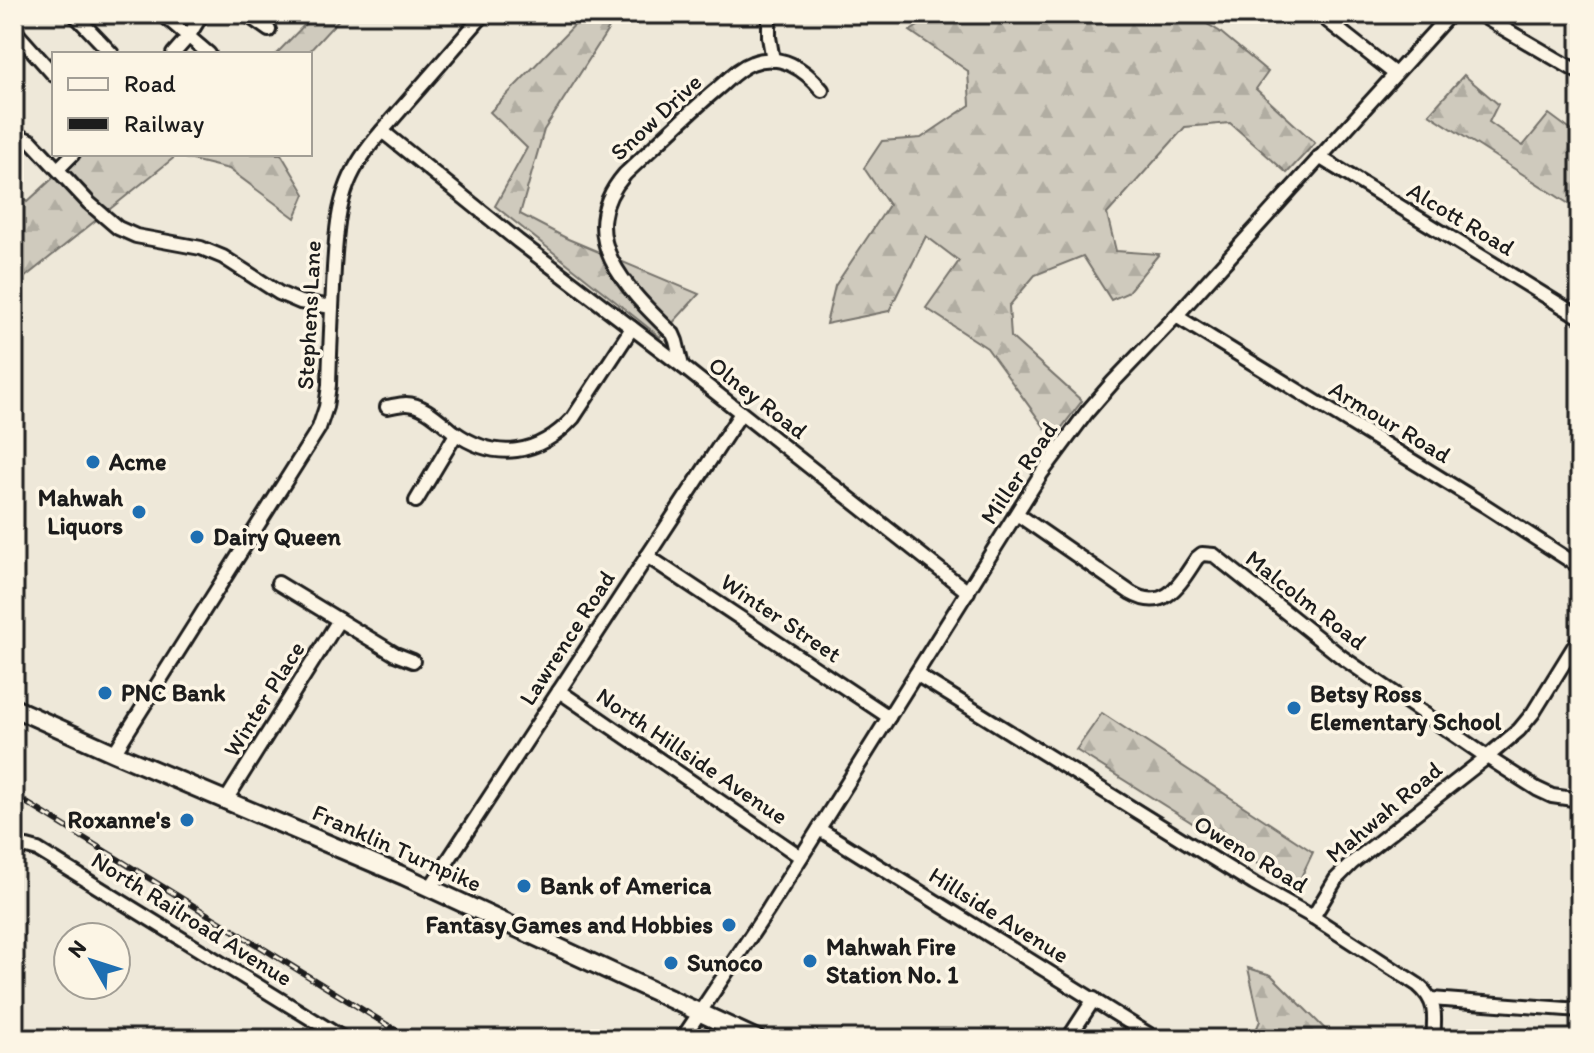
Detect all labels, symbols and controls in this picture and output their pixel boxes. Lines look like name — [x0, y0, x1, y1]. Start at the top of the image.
legend — [52, 52, 312, 156]
street label: Snow Drive — [604, 67, 707, 166]
text: Road — [124, 69, 176, 98]
text: Railway — [124, 109, 205, 138]
street label: Alcott Road — [1402, 175, 1520, 262]
street label: Stephens Lane — [290, 240, 327, 390]
street label: Olney Road — [703, 350, 814, 445]
street label: Armour Road — [1324, 374, 1456, 469]
street label: Miller Road — [974, 416, 1063, 529]
place label: Acme — [108, 447, 166, 476]
marker: Acme — [84, 453, 102, 471]
place label: Mahwah Liquors — [38, 483, 123, 541]
marker: Mahwah Liquors — [130, 503, 148, 521]
place label: Dairy Queen — [213, 522, 341, 552]
marker: Dairy Queen — [188, 528, 206, 546]
street label: Malcolm Road — [1240, 543, 1373, 656]
street label: Lawrence Road — [512, 565, 621, 710]
street label: Winter Street — [715, 567, 847, 669]
street label: Winter Place — [217, 636, 311, 762]
place label: PNC Bank — [121, 678, 226, 707]
place label: Betsy Ross Elementary School — [1310, 679, 1502, 737]
street label: North Hillside Avenue — [591, 681, 794, 830]
marker: PNC Bank — [96, 684, 114, 702]
marker: Betsy Ross Elementary School — [1285, 699, 1303, 717]
street label: Mahwah Road — [1320, 755, 1448, 869]
street label: Franklin Turnpike — [308, 797, 486, 898]
place label: Roxanne's — [68, 805, 171, 834]
street label: Oweno Road — [1189, 808, 1314, 899]
marker: Roxanne's — [178, 811, 196, 829]
street label: North Railroad Avenue — [86, 845, 298, 992]
street label: Hillside Avenue — [924, 860, 1075, 969]
place label: Bank of America — [540, 871, 711, 900]
marker: Bank of America — [515, 877, 533, 895]
place label: Fantasy Games and Hobbies — [426, 910, 713, 940]
marker: Fantasy Games and Hobbies — [720, 916, 738, 934]
north arrow — [52, 921, 132, 1001]
place label: Mahwah Fire Station No. 1 — [826, 932, 959, 989]
text: N — [62, 934, 92, 963]
place label: Sunoco — [687, 948, 763, 977]
marker: Mahwah Fire Station No. 1 — [801, 952, 819, 970]
marker: Sunoco — [662, 954, 680, 972]

